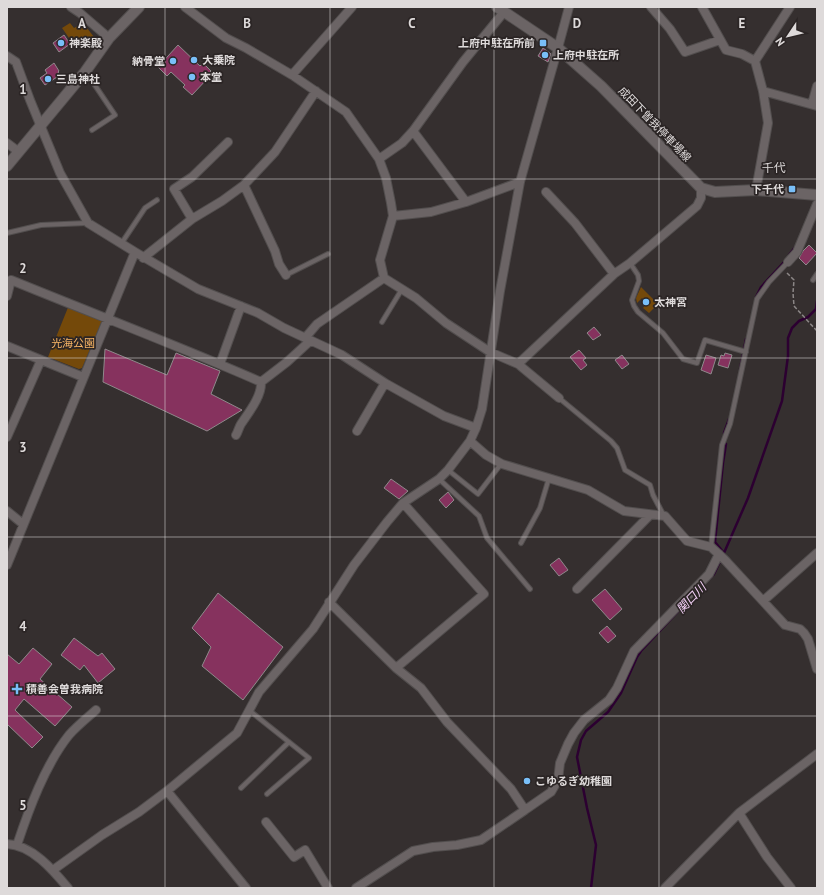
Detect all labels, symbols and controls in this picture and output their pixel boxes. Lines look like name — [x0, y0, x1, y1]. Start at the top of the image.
text: A — [78, 15, 86, 32]
text: B — [243, 15, 251, 32]
text: C — [408, 15, 416, 32]
text: D — [573, 15, 581, 32]
text: E — [739, 15, 746, 32]
north arrow — [768, 16, 808, 56]
text: N — [772, 35, 788, 49]
place label: 神楽殿 — [69, 36, 102, 50]
place label: 上府中駐在所前 — [458, 36, 535, 50]
marker: 神楽殿 — [56, 38, 66, 48]
marker: 上府中駐在所前 — [538, 38, 548, 48]
place label: 上府中駐在所 — [553, 48, 619, 62]
marker: 上府中駐在所 — [540, 50, 550, 60]
place label: 大乗院 — [202, 53, 235, 67]
place label: 納骨堂 — [132, 54, 165, 68]
marker: 大乗院 — [189, 55, 199, 65]
marker: 納骨堂 — [168, 56, 178, 66]
place label: 本堂 — [200, 70, 222, 84]
place label: 三島神社 — [56, 72, 100, 86]
marker: 本堂 — [187, 72, 197, 82]
marker: 三島神社 — [43, 74, 53, 84]
text: 1 — [19, 81, 27, 98]
street label: 成田下曽我停車場線 — [616, 84, 694, 164]
district label: 千代 — [762, 160, 786, 175]
place label: 下千代 — [751, 182, 784, 196]
marker: 下千代 — [787, 184, 797, 194]
text: 2 — [19, 260, 27, 277]
place label: 太神宮 — [654, 295, 687, 309]
marker: 太神宮 — [641, 297, 651, 307]
park label: 光海公園 — [51, 336, 95, 350]
text: 3 — [19, 439, 27, 456]
water label: 関口川 — [673, 578, 710, 616]
text: 4 — [19, 618, 27, 635]
place label: 積善会曽我病院 — [26, 682, 103, 696]
marker: 積善会曽我病院 — [11, 683, 23, 695]
place label: こゆるぎ幼稚園 — [535, 774, 612, 788]
marker: こゆるぎ幼稚園 — [522, 776, 532, 786]
text: 5 — [19, 797, 27, 814]

